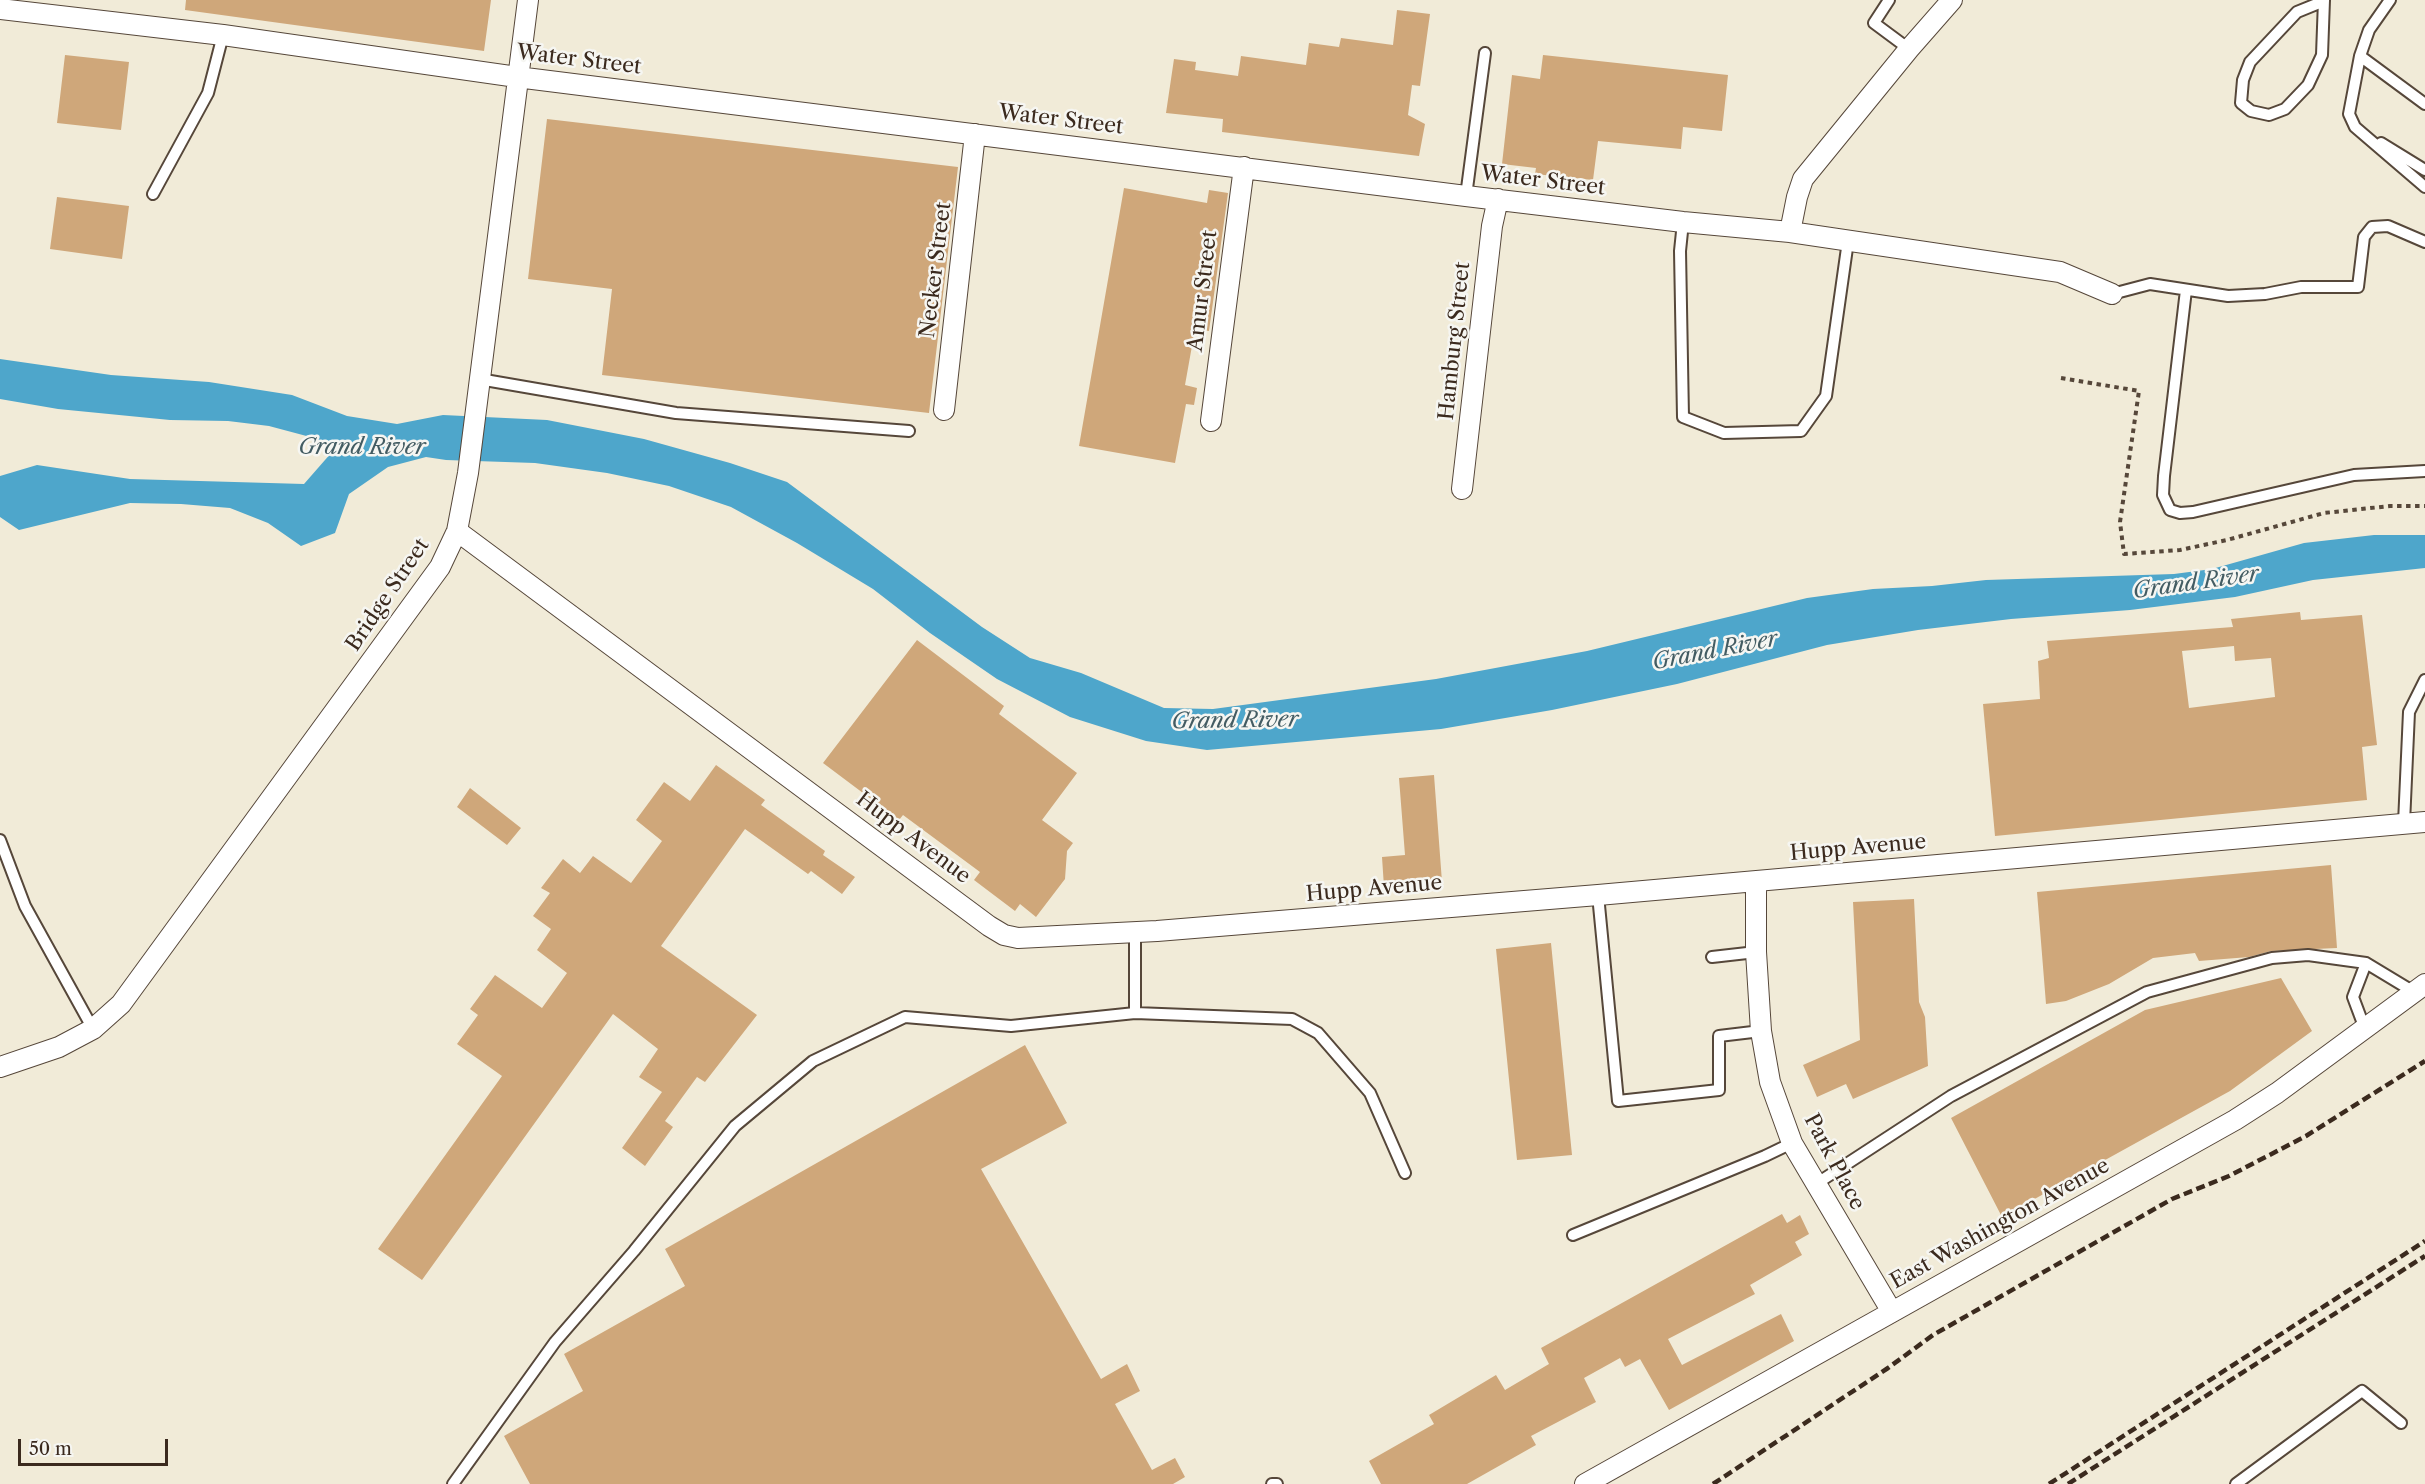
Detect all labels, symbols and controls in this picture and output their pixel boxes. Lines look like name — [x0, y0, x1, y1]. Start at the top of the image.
street label: Water Street — [515, 40, 643, 80]
street label: Water Street — [997, 100, 1125, 140]
street label: Water Street — [1479, 161, 1607, 201]
street label: Necker Street — [915, 201, 957, 339]
street label: Amur Street — [1183, 229, 1223, 353]
street label: Hamburg Street — [1434, 261, 1476, 421]
water label: Grand River — [298, 435, 426, 461]
street label: Bridge Street — [341, 534, 435, 656]
water label: Grand River — [2131, 561, 2261, 605]
water label: Grand River — [1650, 626, 1780, 676]
water label: Grand River — [1171, 707, 1299, 735]
street label: Hupp Avenue — [851, 787, 975, 889]
street label: Hupp Avenue — [1789, 829, 1927, 867]
street label: Hupp Avenue — [1305, 870, 1443, 908]
street label: Park Place — [1798, 1110, 1870, 1214]
street label: East Washington Avenue — [1886, 1153, 2114, 1295]
scale bar — [21, 1427, 171, 1465]
text: 50 m — [29, 1438, 72, 1460]

